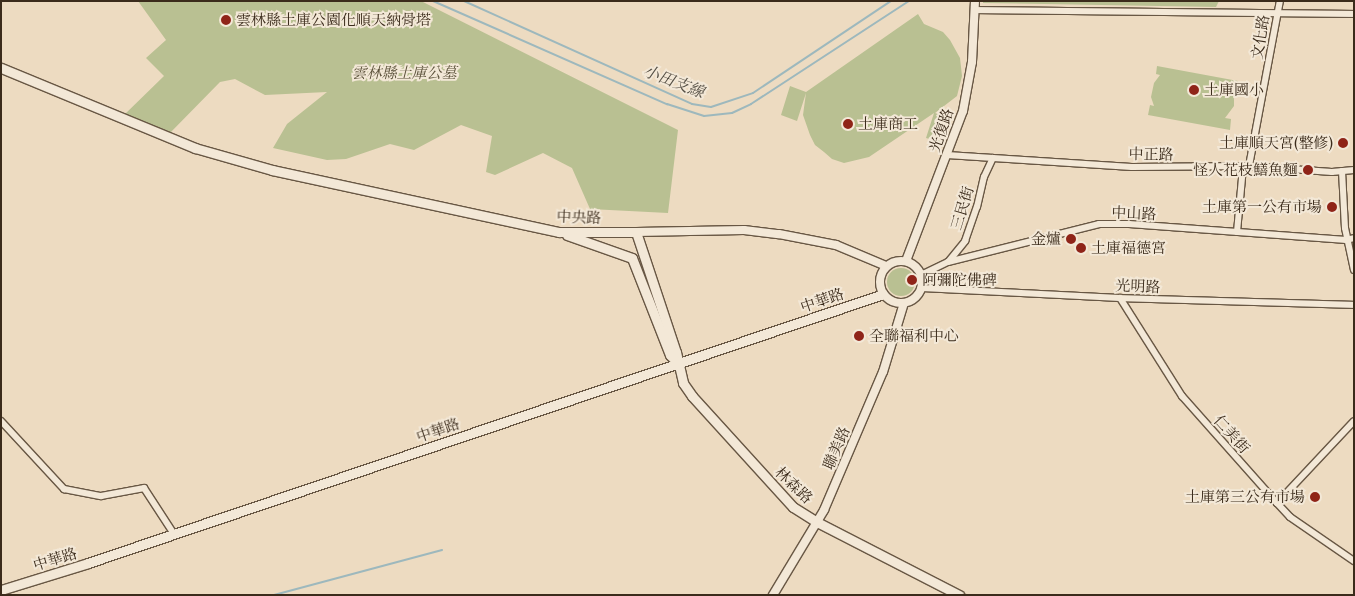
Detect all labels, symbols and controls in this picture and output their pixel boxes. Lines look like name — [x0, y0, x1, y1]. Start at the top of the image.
place label: 雲林縣土庫公園化順天納骨塔 — [236, 11, 431, 29]
street label: 文化路 — [1248, 13, 1272, 61]
marker: 雲林縣土庫公園化順天納骨塔 — [220, 14, 232, 26]
water label: 小田支線 — [641, 61, 707, 101]
park label: 雲林縣土庫公墓 — [352, 64, 456, 82]
place label: 土庫國小 — [1204, 81, 1264, 99]
marker: 土庫國小 — [1188, 84, 1200, 96]
street label: 光復路 — [925, 106, 957, 154]
place label: 土庫商工 — [858, 115, 918, 133]
marker: 土庫商工 — [842, 118, 854, 130]
place label: 土庫順天宮(整修) — [1219, 134, 1333, 152]
marker: 土庫順天宮(整修) — [1337, 137, 1349, 149]
street label: 中正路 — [1128, 145, 1174, 163]
place label: 怪人花枝鱔魚麵 — [1193, 161, 1298, 179]
marker: 怪人花枝鱔魚麵 — [1302, 164, 1314, 176]
street label: 三民街 — [947, 184, 977, 232]
place label: 土庫第一公有市場 — [1202, 198, 1322, 216]
marker: 土庫第一公有市場 — [1326, 201, 1338, 213]
street label: 中山路 — [1111, 203, 1157, 223]
street label: 中央路 — [556, 207, 602, 227]
place label: 金爐 — [1031, 230, 1061, 248]
marker: 金爐 — [1065, 233, 1077, 245]
place label: 土庫福德宮 — [1091, 239, 1166, 257]
marker: 土庫福德宮 — [1075, 242, 1087, 254]
place label: 阿彌陀佛碑 — [922, 271, 997, 289]
marker: 阿彌陀佛碑 — [906, 274, 918, 286]
street label: 光明路 — [1115, 276, 1161, 296]
street label: 中華路 — [798, 284, 846, 316]
place label: 全聯福利中心 — [869, 327, 959, 345]
marker: 全聯福利中心 — [853, 330, 865, 342]
street label: 仁美街 — [1210, 411, 1254, 457]
street label: 中華路 — [414, 414, 462, 446]
street label: 聯美路 — [819, 424, 853, 472]
street label: 林森路 — [772, 463, 816, 507]
place label: 土庫第三公有市場 — [1185, 488, 1305, 506]
marker: 土庫第三公有市場 — [1309, 491, 1321, 503]
street label: 中華路 — [31, 544, 79, 574]

